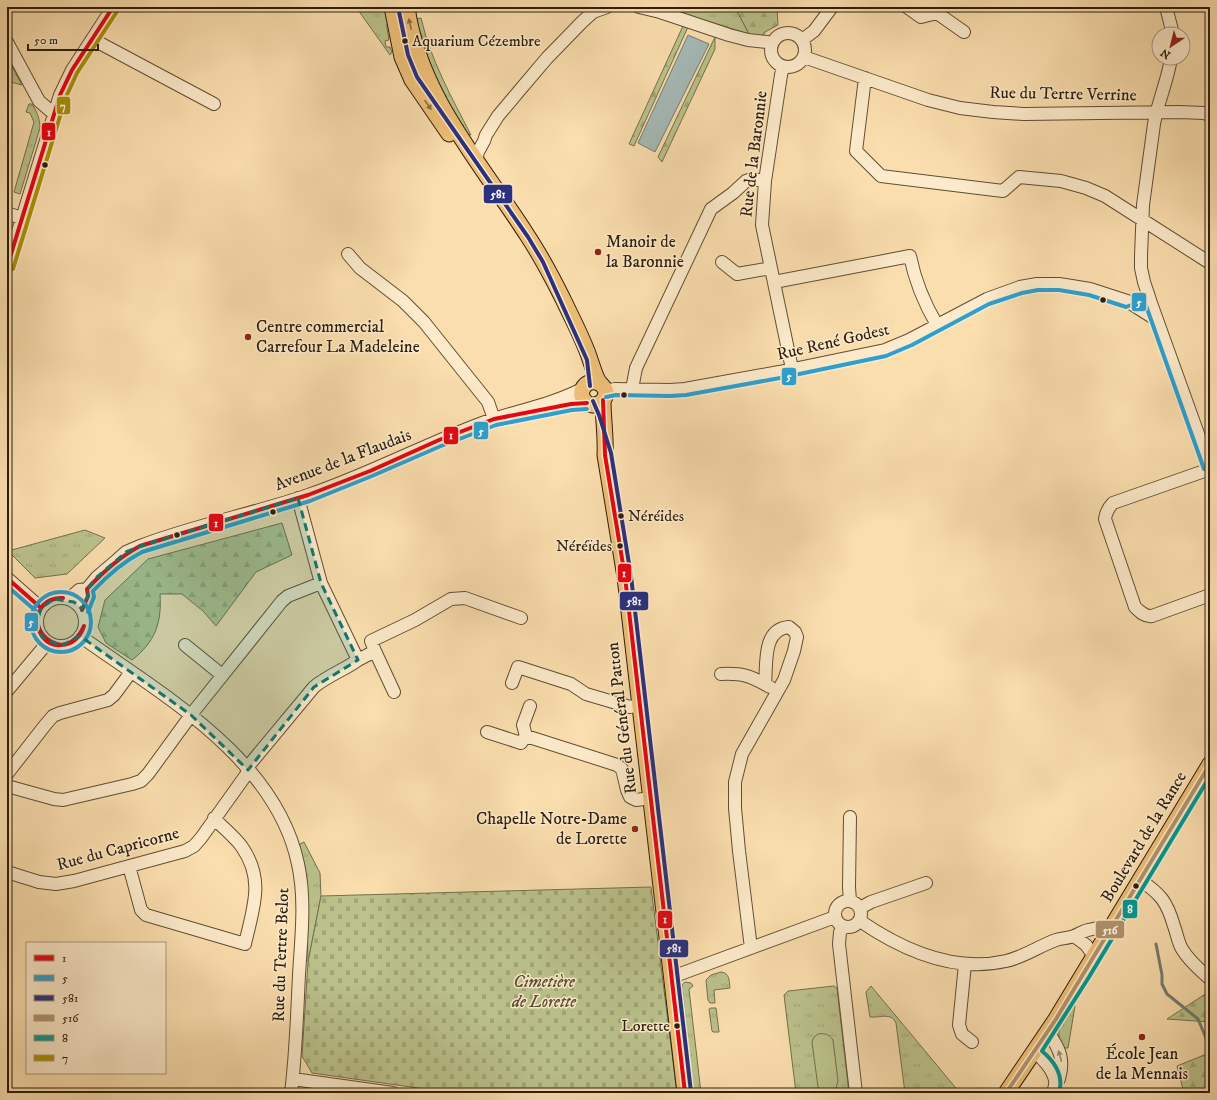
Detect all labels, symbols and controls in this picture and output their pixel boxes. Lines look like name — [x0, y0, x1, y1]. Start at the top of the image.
one-way arrow — [407, 18, 413, 30]
scale bar — [28, 26, 98, 52]
north arrow — [1151, 26, 1191, 66]
place label: Aquarium Cézembre — [412, 31, 541, 51]
text: 50 m — [34, 33, 58, 48]
marker: Aquarium Cézembre — [400, 36, 410, 46]
text: N — [1158, 45, 1174, 62]
street label: Rue du Tertre Verrine — [989, 82, 1137, 106]
street label: Rue de la Baronnie — [735, 90, 773, 218]
line badge: 7 — [56, 96, 71, 115]
one-way arrow — [424, 99, 432, 110]
text: 7 — [60, 100, 66, 114]
line badge: 1 — [41, 122, 56, 141]
text: 1 — [47, 126, 51, 140]
unlabelled marker — [40, 160, 50, 170]
line badge: 581 — [483, 184, 513, 204]
text: 581 — [490, 188, 505, 202]
place label: Manoir de la Baronnie — [606, 231, 684, 273]
marker: Manoir de la Baronnie — [593, 247, 603, 257]
line badge: 5 — [1131, 292, 1147, 312]
unlabelled marker — [1098, 295, 1108, 305]
text: 5 — [1135, 296, 1142, 310]
place label: Centre commercial Carrefour La Madeleine — [256, 316, 420, 358]
street label: Rue René Godest — [775, 318, 892, 366]
marker: Centre commercial Carrefour La Madeleine — [243, 332, 253, 342]
line badge: 5 — [781, 367, 797, 386]
text: 5 — [785, 370, 792, 384]
unlabelled marker — [619, 390, 629, 400]
line badge: 5 — [473, 421, 489, 440]
street label: Avenue de la Flaudais — [272, 424, 415, 496]
text: 5 — [477, 425, 484, 439]
line badge: 1 — [443, 426, 459, 445]
text: 1 — [449, 429, 453, 443]
place label: Néréides — [628, 506, 684, 526]
unlabelled marker — [268, 507, 278, 517]
marker: Néréides — [616, 511, 626, 521]
line badge: 1 — [208, 513, 224, 532]
text: 1 — [214, 517, 218, 531]
unlabelled marker — [172, 530, 182, 540]
place label: Néréïdes — [556, 536, 612, 556]
marker: Néréïdes — [615, 541, 625, 551]
line badge: 1 — [617, 563, 632, 583]
text: 1 — [622, 567, 626, 581]
line badge: 581 — [619, 591, 649, 611]
text: 581 — [626, 595, 641, 609]
line badge: 5 — [24, 612, 39, 632]
text: 5 — [27, 616, 34, 630]
street label: Rue du Général Patton — [602, 641, 642, 795]
street label: Boulevard de la Rance — [1096, 767, 1192, 907]
place label: Chapelle Notre-Dame de Lorette — [476, 808, 627, 850]
street label: Rue du Capricorne — [54, 822, 182, 876]
marker: Chapelle Notre-Dame de Lorette — [630, 824, 640, 834]
unlabelled marker — [1131, 881, 1141, 891]
street label: Rue du Tertre Belot — [268, 887, 294, 1022]
line badge: 8 — [1122, 899, 1138, 919]
text: 8 — [1127, 903, 1133, 917]
line badge: 1 — [657, 910, 673, 929]
text: 1 — [663, 913, 667, 927]
line badge: 516 — [1095, 920, 1125, 939]
text: 516 — [1101, 924, 1119, 938]
line badge: 581 — [659, 939, 689, 958]
legend — [26, 942, 166, 1074]
text: 581 — [666, 942, 681, 956]
text: 1 — [62, 951, 66, 966]
text: 5 — [62, 971, 68, 986]
park label: Cimetière de Lorette — [511, 971, 577, 1013]
text: 581 — [62, 991, 78, 1006]
text: 516 — [62, 1011, 79, 1026]
place label: Lorette — [621, 1016, 670, 1036]
marker: Lorette — [672, 1021, 682, 1031]
text: 8 — [62, 1031, 68, 1046]
marker: École Jean de la Mennais — [1137, 1032, 1147, 1042]
place label: École Jean de la Mennais — [1096, 1043, 1189, 1085]
one-way arrow — [1057, 1050, 1063, 1062]
text: 7 — [62, 1051, 68, 1066]

